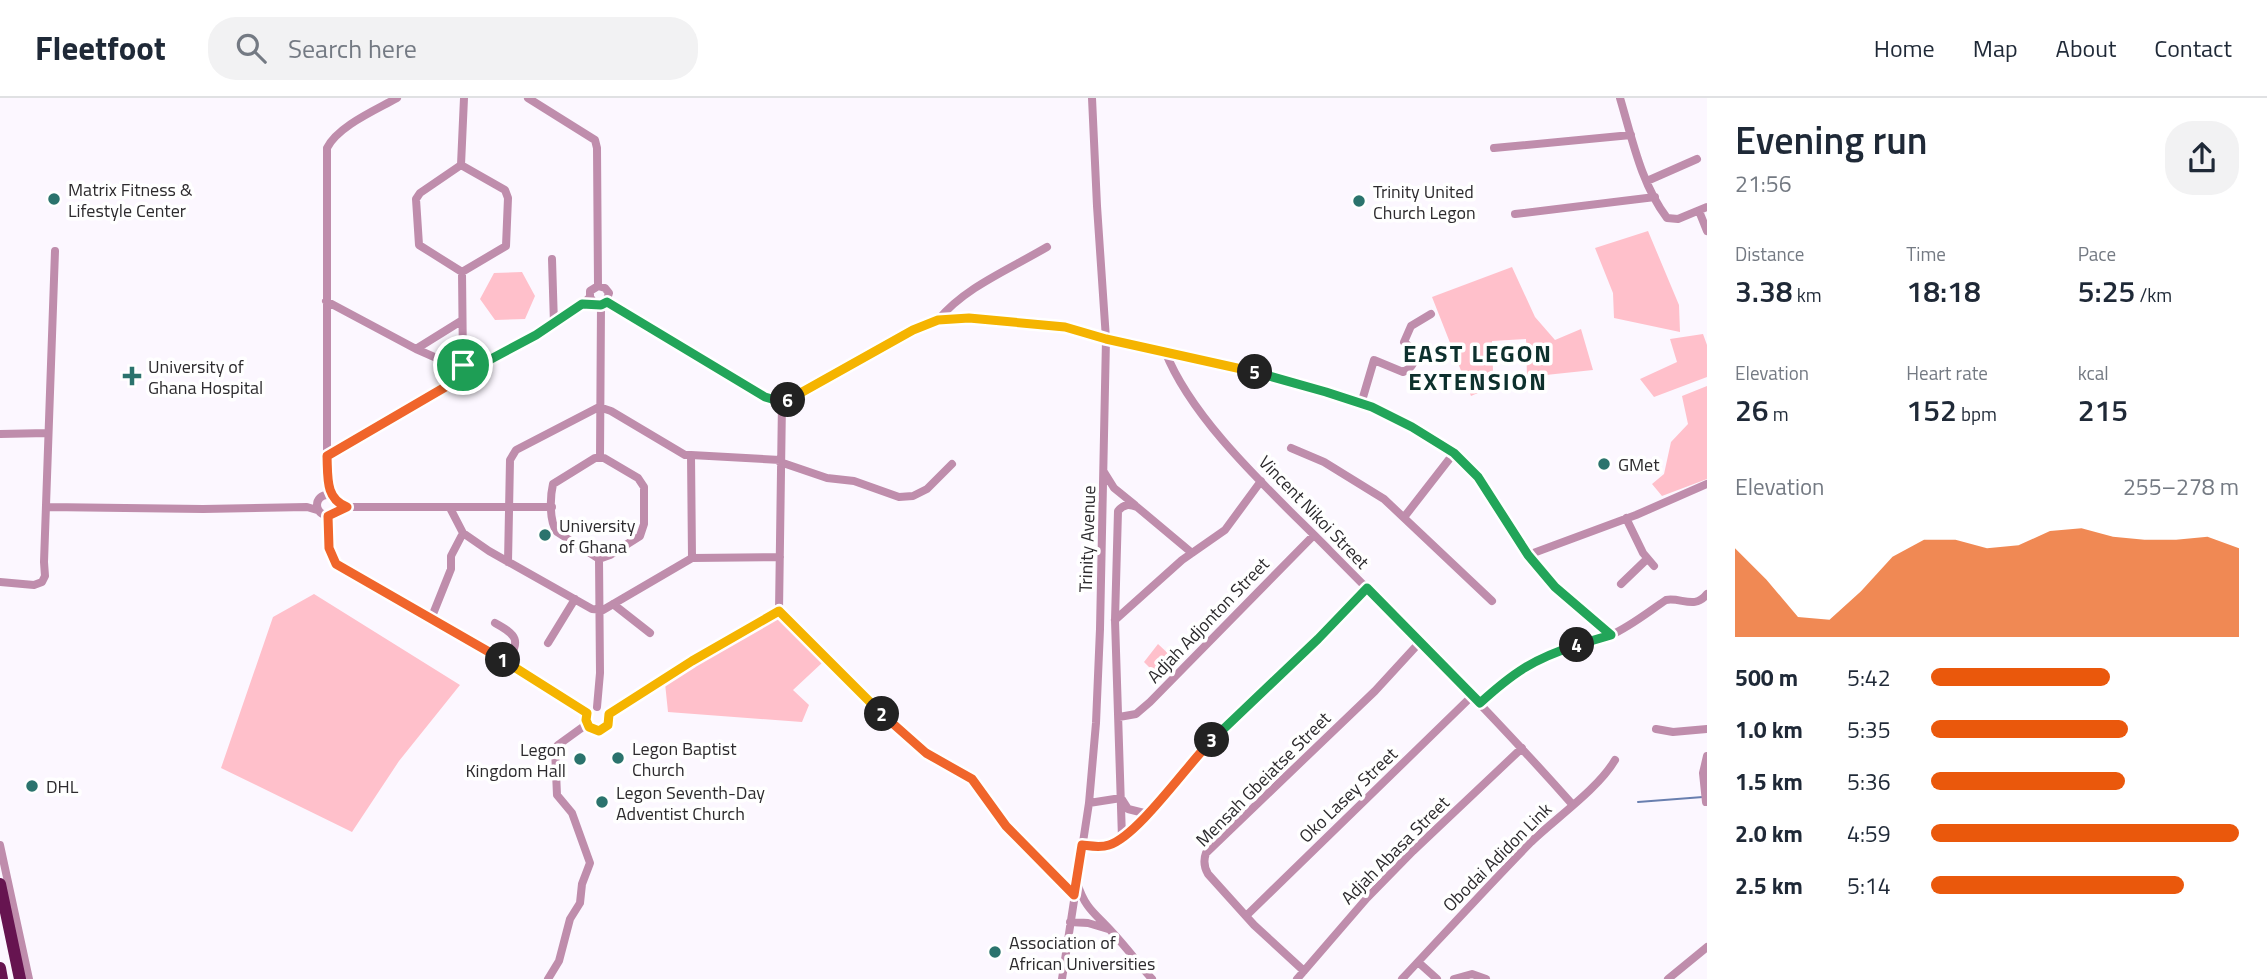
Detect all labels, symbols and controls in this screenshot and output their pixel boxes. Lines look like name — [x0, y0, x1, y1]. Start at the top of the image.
search box — [208, 17, 698, 80]
text: Fleetfoot — [35, 23, 166, 73]
icon: search — [232, 29, 270, 67]
text: Search here — [288, 29, 417, 68]
text: Home — [1874, 30, 1935, 66]
text: Map — [1973, 30, 2018, 66]
text: About — [2056, 30, 2116, 66]
text: Contact — [2154, 30, 2232, 66]
text: Evening run — [1735, 111, 1928, 169]
button: share — [2165, 121, 2239, 195]
text: 21:56 — [1735, 166, 1792, 201]
place label: Matrix Fitness & Lifestyle Center — [68, 176, 193, 224]
place label: Trinity United Church Legon — [1373, 178, 1476, 226]
marker: Matrix Fitness & Lifestyle Center — [46, 191, 62, 207]
marker: Trinity United Church Legon — [1351, 193, 1367, 209]
text: Distance — [1735, 239, 1804, 268]
text: Time — [1906, 239, 1946, 268]
text: Pace — [2078, 239, 2116, 268]
text: 3.38 — [1735, 268, 1793, 314]
text: 18:18 — [1906, 268, 1981, 314]
text: 5:25 — [2078, 268, 2135, 314]
text: km — [1793, 280, 1822, 309]
text: /km — [2135, 280, 2172, 309]
pin — [433, 335, 493, 395]
district label: EAST LEGON EXTENSION — [1403, 335, 1553, 399]
icon: arrive — [444, 346, 482, 384]
place label: University of Ghana Hospital — [148, 353, 263, 401]
pin: 5 — [1238, 354, 1272, 390]
text: 5 — [1249, 357, 1260, 386]
text: Elevation — [1735, 358, 1809, 387]
text: Heart rate — [1906, 358, 1988, 387]
text: kcal — [2078, 358, 2109, 387]
marker: University of Ghana Hospital — [122, 366, 142, 386]
pin: 6 — [770, 382, 806, 418]
text: 6 — [782, 385, 793, 414]
text: 26 — [1735, 387, 1769, 433]
text: 152 — [1906, 387, 1957, 433]
text: 215 — [2078, 387, 2128, 433]
text: m — [1769, 399, 1789, 428]
text: bpm — [1957, 399, 1997, 428]
street label: Vincent Nikoi Street — [1252, 449, 1376, 575]
place label: GMet — [1618, 451, 1660, 478]
marker: GMet — [1596, 456, 1612, 472]
text: Elevation — [1735, 469, 1824, 504]
text: 255–278 m — [2123, 469, 2239, 504]
street label: Trinity Avenue — [1072, 485, 1102, 593]
place label: University of Ghana — [559, 512, 636, 560]
marker: University of Ghana — [537, 527, 553, 543]
street label: Adjah Adjonton Street — [1141, 551, 1276, 689]
pin: 4 — [1560, 628, 1594, 662]
text: 4 — [1571, 630, 1582, 659]
pin: 1 — [486, 642, 520, 678]
text: 1 — [497, 645, 508, 674]
text: 500 m — [1735, 660, 1798, 695]
text: 5:42 — [1847, 660, 1891, 695]
pin: 2 — [864, 696, 900, 732]
text: 2 — [876, 699, 887, 728]
street label: Mensah Gbeiatse Street — [1189, 705, 1337, 853]
text: 1.0 km — [1735, 712, 1803, 747]
text: 5:35 — [1847, 712, 1891, 747]
pin: 3 — [1194, 722, 1230, 758]
text: 3 — [1206, 725, 1217, 754]
place label: Legon Baptist Church — [632, 735, 737, 783]
place label: Legon Kingdom Hall — [465, 736, 566, 784]
street label: Oko Lasey Street — [1293, 740, 1404, 849]
marker: Legon Baptist Church — [610, 750, 626, 766]
marker: Legon Kingdom Hall — [572, 751, 588, 767]
text: 1.5 km — [1735, 764, 1803, 799]
text: 5:36 — [1847, 764, 1891, 799]
place label: DHL — [46, 773, 79, 800]
marker: DHL — [24, 778, 40, 794]
place label: Legon Seventh-Day Adventist Church — [616, 779, 765, 827]
street label: Adjah Abasa Street — [1335, 789, 1456, 910]
marker: Legon Seventh-Day Adventist Church — [594, 794, 610, 810]
street label: Obodai Adidon Link — [1436, 796, 1558, 918]
text: 2.0 km — [1735, 816, 1803, 851]
text: 4:59 — [1847, 816, 1891, 851]
text: 2.5 km — [1735, 868, 1803, 903]
text: 5:14 — [1847, 868, 1891, 903]
place label: Association of African Universities — [1009, 929, 1155, 977]
marker: Association of African Universities — [987, 944, 1003, 960]

